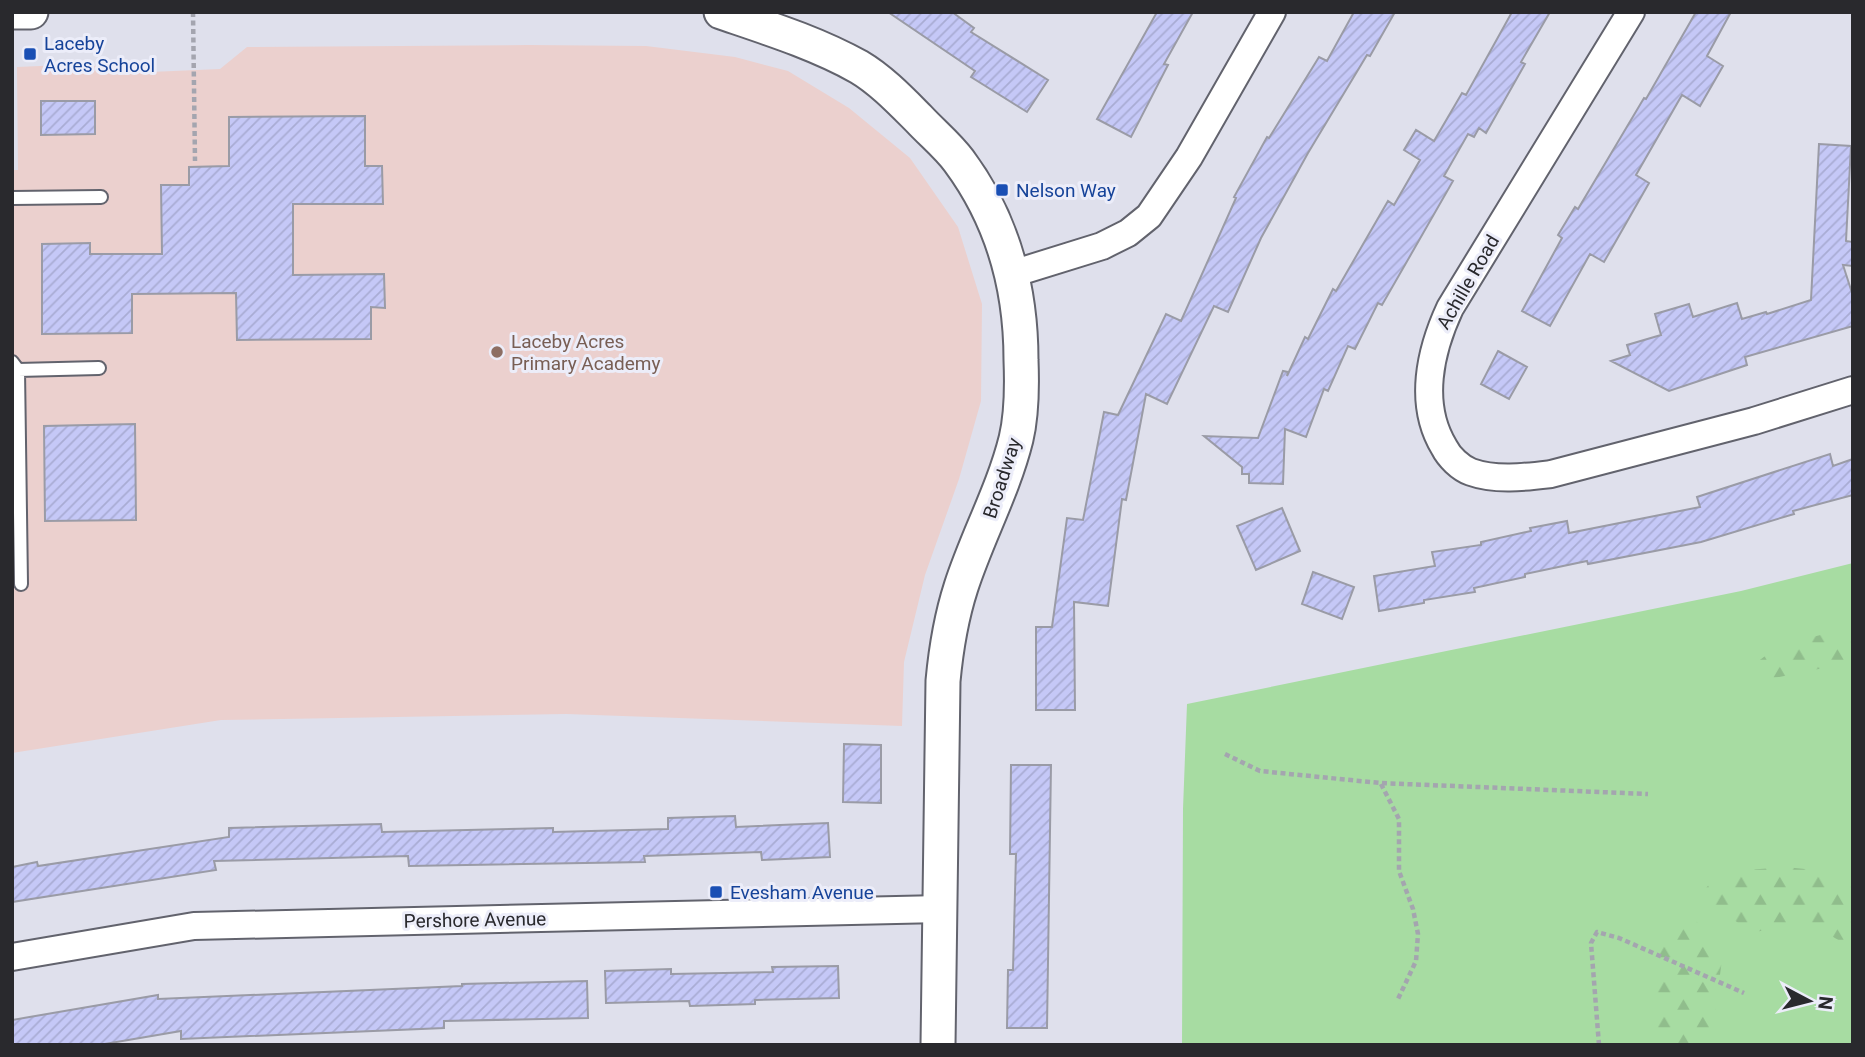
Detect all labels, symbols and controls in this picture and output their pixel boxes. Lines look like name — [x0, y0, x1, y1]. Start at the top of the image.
place label: Laceby Acres School — [44, 32, 155, 77]
marker: Laceby Acres School — [22, 46, 38, 62]
place label: Nelson Way — [1016, 179, 1116, 202]
marker: Nelson Way — [994, 182, 1010, 198]
street label: Achille Road — [1432, 231, 1504, 333]
place label: Laceby Acres Primary Academy — [511, 330, 660, 375]
marker: Laceby Acres Primary Academy — [489, 344, 505, 360]
street label: Broadway — [978, 435, 1026, 521]
place label: Evesham Avenue — [730, 881, 874, 904]
marker: Evesham Avenue — [708, 884, 724, 900]
street label: Pershore Avenue — [403, 907, 547, 933]
north arrow — [1774, 966, 1844, 1036]
text: N — [1813, 995, 1838, 1011]

